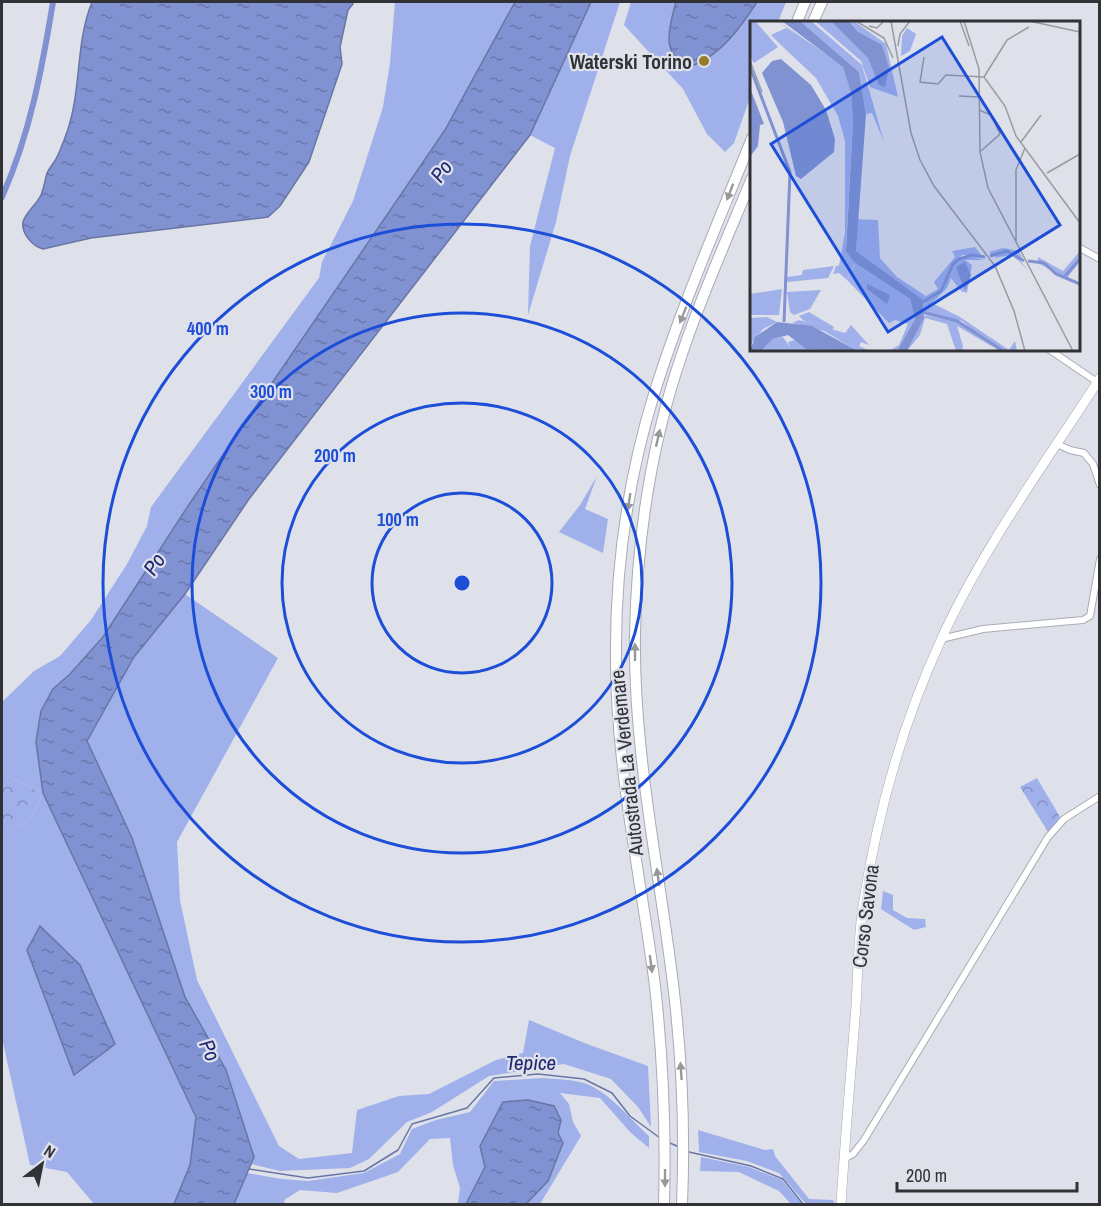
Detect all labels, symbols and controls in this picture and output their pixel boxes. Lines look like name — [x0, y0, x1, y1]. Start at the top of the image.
inset map — [750, 21, 1080, 351]
place label: Waterski Torino — [570, 48, 692, 75]
marker: Waterski Torino — [697, 54, 711, 68]
water label: Po — [423, 154, 459, 188]
one-way arrow — [725, 184, 735, 202]
one-way arrow — [678, 306, 687, 324]
text: 400 m — [187, 316, 229, 341]
text: 300 m — [250, 379, 292, 404]
one-way arrow — [654, 428, 664, 447]
text: 200 m — [314, 443, 356, 468]
one-way arrow — [624, 493, 633, 512]
text: 100 m — [377, 507, 419, 532]
water label: Po — [136, 547, 172, 581]
centre of rings — [452, 573, 472, 593]
one-way arrow — [630, 642, 640, 661]
street label: Autostrada La Verdemare — [603, 669, 649, 858]
street label: Corso Savona — [845, 863, 885, 969]
one-way arrow — [653, 868, 662, 887]
one-way arrow — [647, 955, 656, 974]
water label: Po — [192, 1034, 228, 1066]
water label: Tepice — [506, 1048, 556, 1077]
one-way arrow — [676, 1061, 685, 1080]
north arrow — [12, 1134, 72, 1194]
text: N — [40, 1139, 60, 1163]
scale bar — [897, 1155, 1077, 1193]
text: 200 m — [906, 1163, 947, 1188]
one-way arrow — [660, 1168, 669, 1187]

